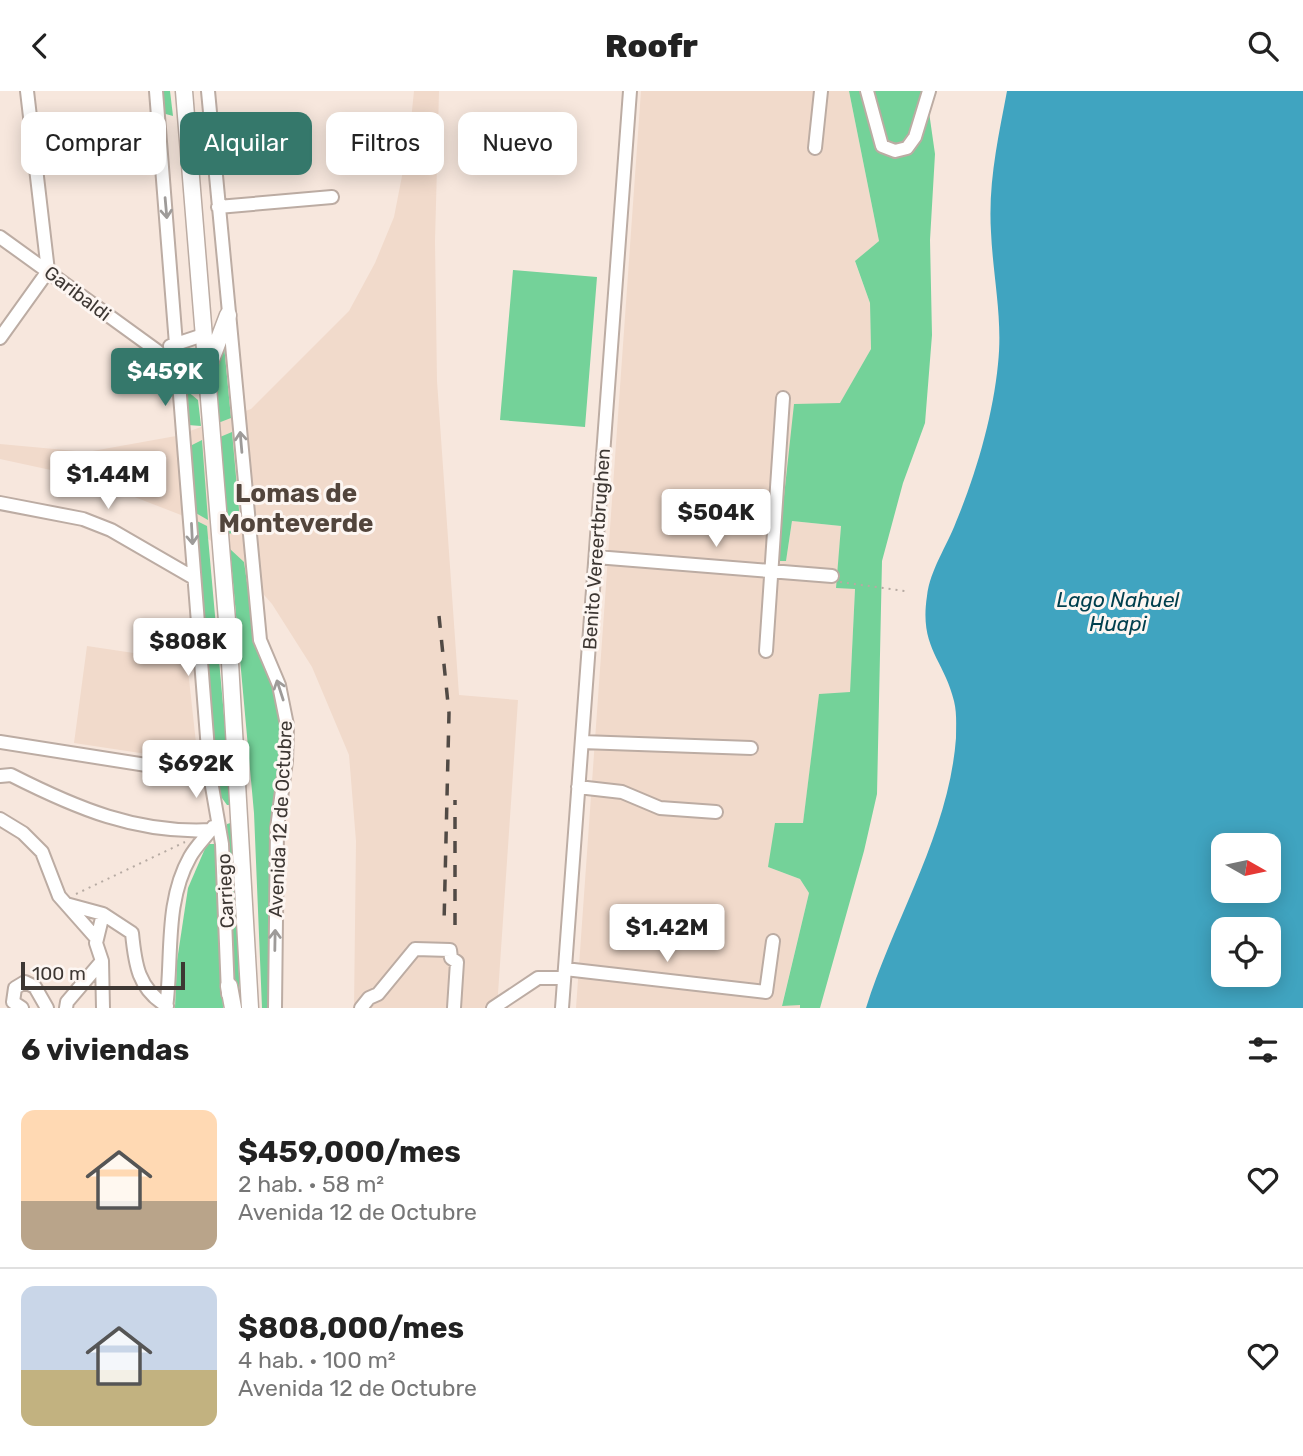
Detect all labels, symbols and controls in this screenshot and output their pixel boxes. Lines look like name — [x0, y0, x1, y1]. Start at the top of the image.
icon: back — [21, 27, 59, 65]
text: Roofr — [605, 27, 698, 65]
icon: search — [1244, 27, 1282, 65]
chip: Comprar — [21, 112, 166, 175]
chip: Alquilar — [180, 112, 312, 175]
chip: Filtros — [326, 112, 444, 175]
chip: Nuevo — [458, 112, 577, 175]
one-way arrow — [160, 196, 173, 219]
street label: Garibaldi — [40, 261, 116, 326]
pin: $459K — [116, 349, 214, 408]
text: $459K — [127, 357, 203, 385]
one-way arrow — [234, 432, 247, 454]
street label: Benito Vereertbrughen — [578, 447, 615, 651]
pin: $1.44M — [51, 451, 165, 511]
text: $1.44M — [66, 460, 150, 488]
district label: Lomas de Monteverde — [219, 478, 373, 539]
pin: $504K — [667, 489, 765, 549]
text: $504K — [678, 498, 754, 526]
one-way arrow — [185, 522, 198, 545]
water label: Lago Nahuel Huapi — [1057, 587, 1180, 636]
pin: $808K — [139, 619, 237, 678]
text: $808K — [149, 627, 227, 655]
one-way arrow — [273, 679, 285, 701]
street label: Avenida 12 de Octubre — [264, 720, 297, 918]
pin: $692K — [147, 741, 245, 800]
text: $692K — [158, 749, 234, 777]
north arrow — [1211, 833, 1281, 903]
map controls — [1211, 833, 1281, 987]
street label: Carriego — [212, 853, 239, 929]
pin: $1.42M — [610, 905, 724, 964]
text: $1.42M — [626, 913, 708, 941]
button: locate — [1211, 917, 1281, 987]
one-way arrow — [268, 929, 281, 952]
scale bar — [21, 959, 186, 991]
text: 100 m — [32, 962, 86, 985]
icon: filters — [1244, 1031, 1282, 1069]
text: 6 viviendas — [21, 1032, 189, 1068]
text: $459,000/mes — [238, 1134, 461, 1170]
icon: home — [77, 1138, 161, 1222]
icon: heart — [1244, 1161, 1282, 1199]
text: 2 hab. · 58 m² — [238, 1170, 384, 1198]
text: Avenida 12 de Octubre — [238, 1198, 477, 1226]
text: $808,000/mes — [238, 1310, 464, 1346]
icon: home — [77, 1314, 161, 1398]
icon: heart — [1244, 1337, 1282, 1375]
text: 4 hab. · 100 m² — [238, 1346, 396, 1374]
text: Avenida 12 de Octubre — [238, 1374, 477, 1402]

